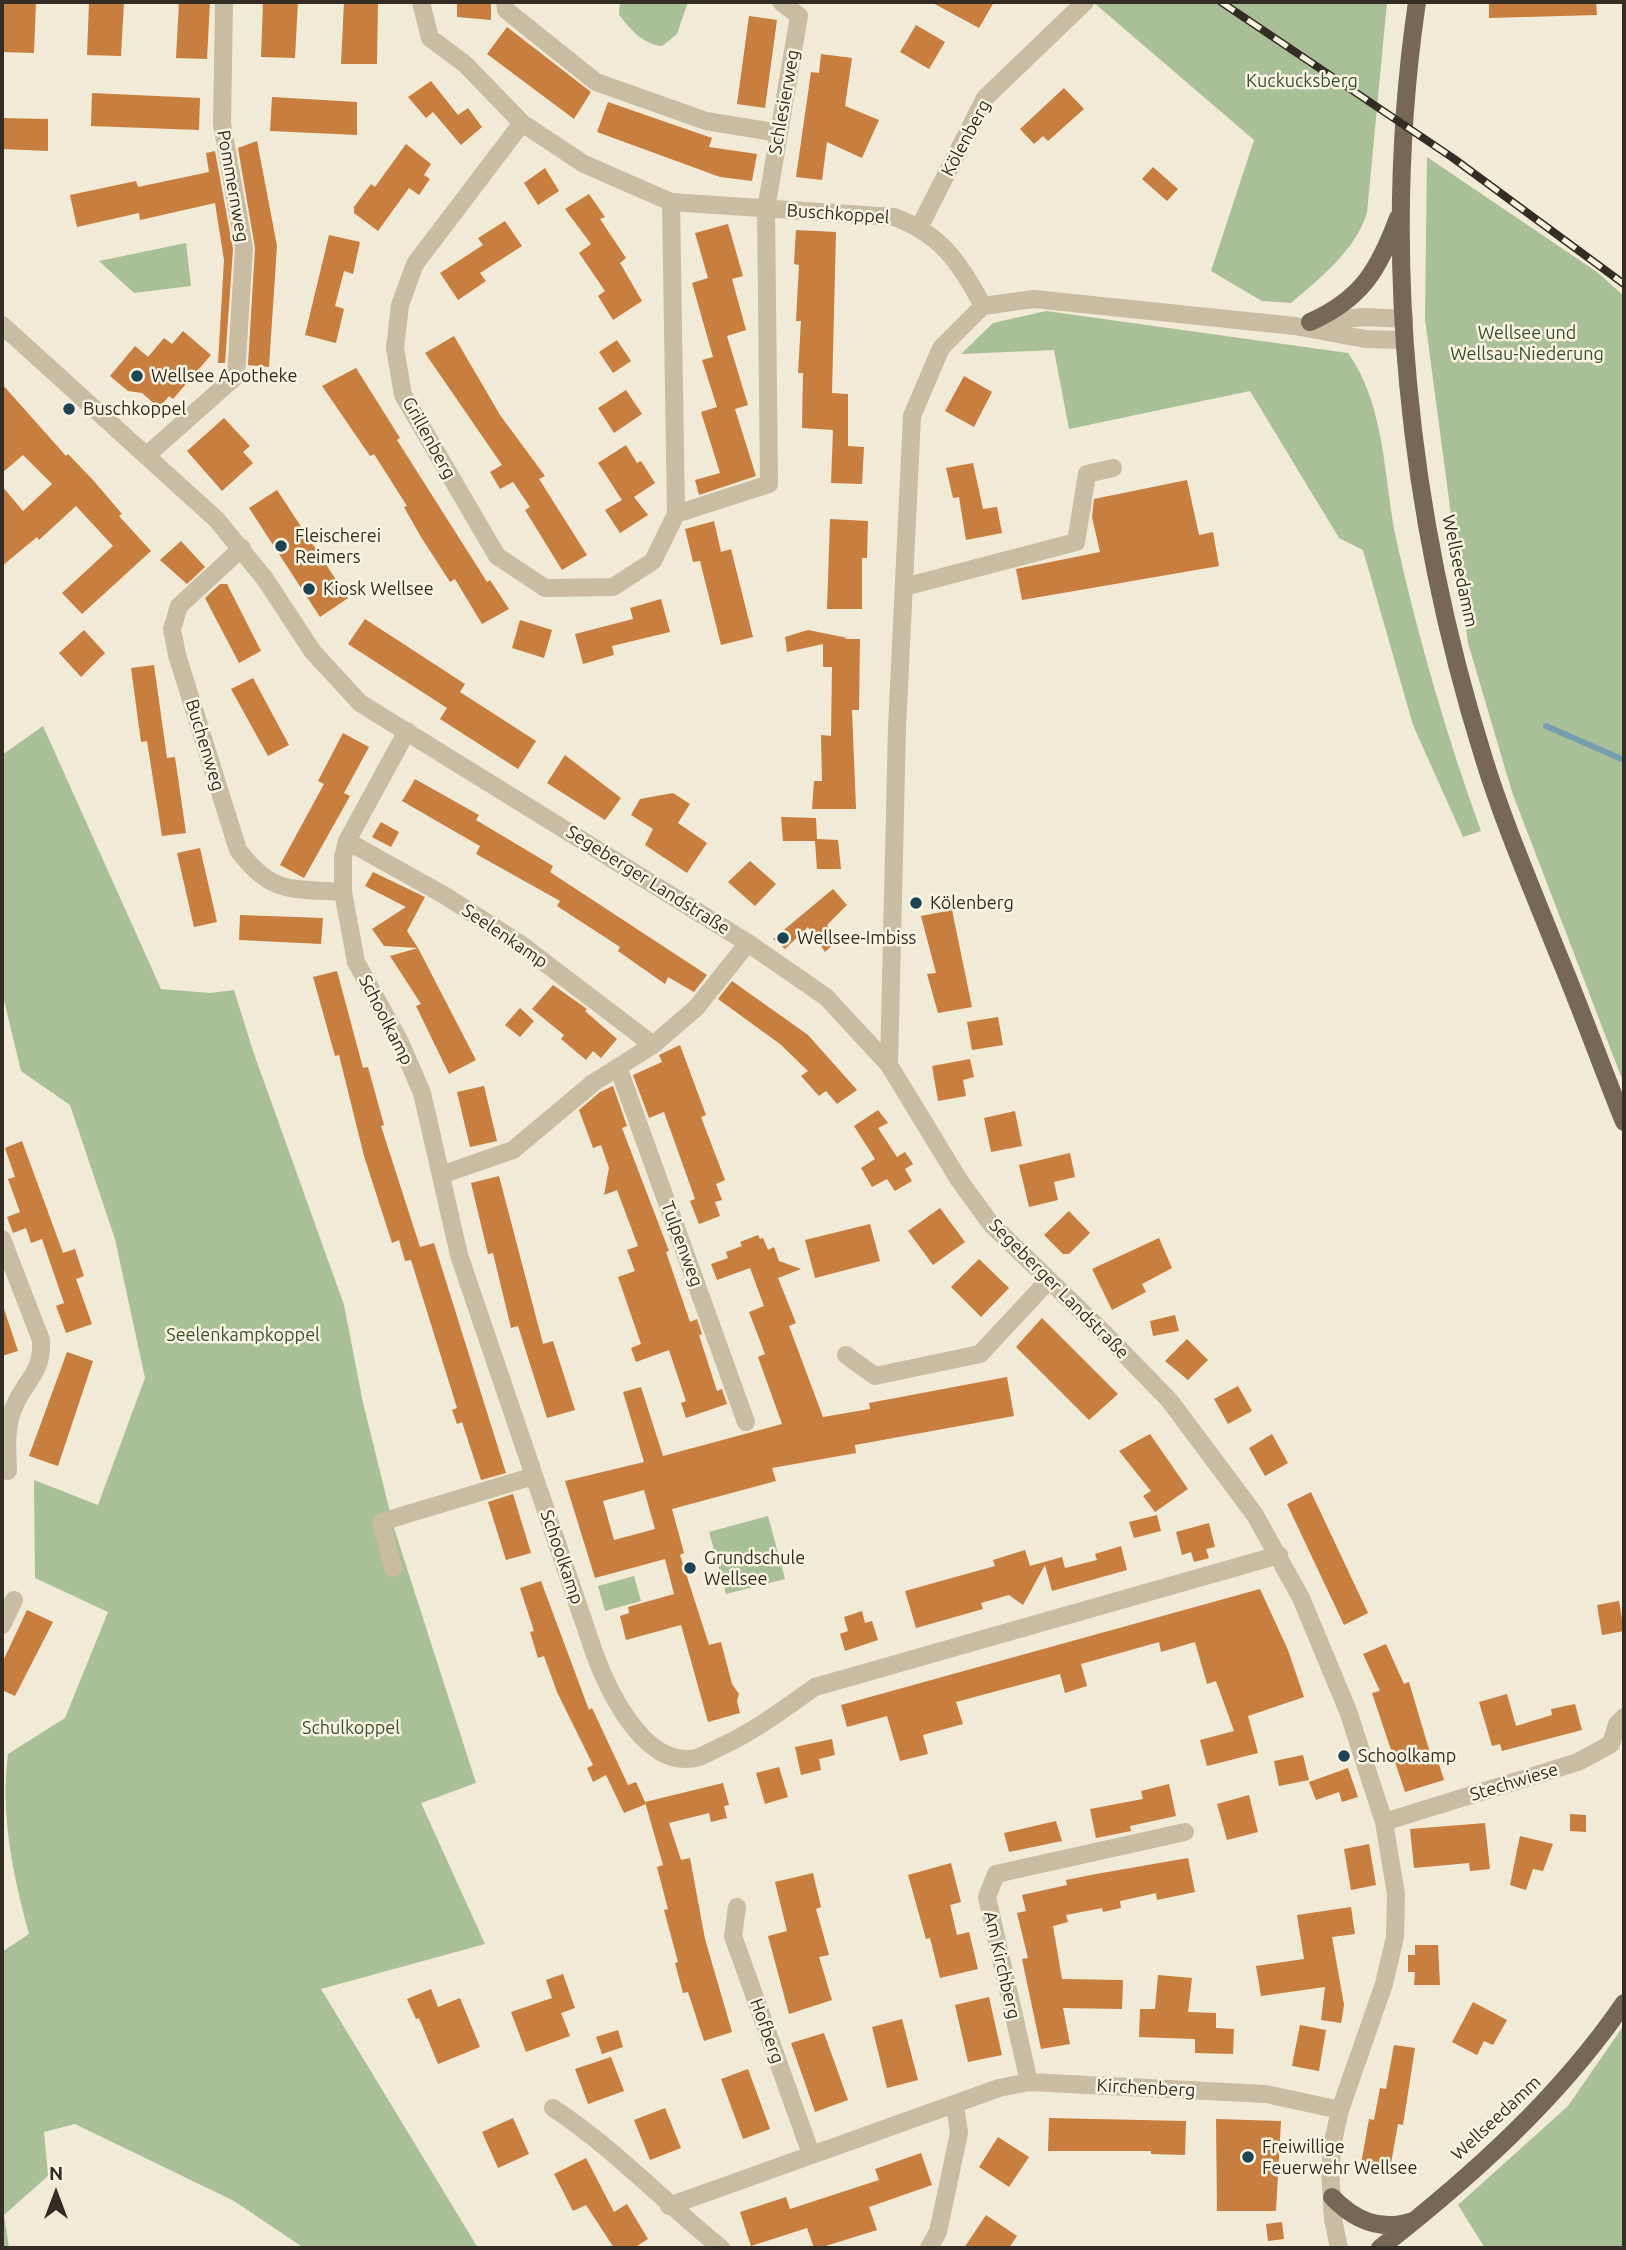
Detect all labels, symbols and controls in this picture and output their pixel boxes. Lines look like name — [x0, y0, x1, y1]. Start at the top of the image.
street label: Schlesierweg — [764, 48, 804, 156]
park label: Kuckucksberg — [1246, 70, 1358, 92]
street label: Kölenberg — [937, 96, 995, 180]
street label: Pommernweg — [213, 128, 253, 244]
street label: Buschkoppel — [786, 200, 890, 228]
park label: Wellsee und Wellsau-Niederung — [1450, 322, 1604, 364]
place label: Wellsee Apotheke — [151, 365, 297, 387]
marker: Wellsee Apotheke — [129, 368, 145, 384]
street label: Grillenberg — [398, 393, 460, 483]
place label: Buschkoppel — [83, 398, 186, 420]
marker: Buschkoppel — [61, 401, 77, 417]
street label: Wellseedamm — [1438, 513, 1482, 629]
place label: Fleischerei Reimers — [295, 525, 381, 568]
marker: Fleischerei Reimers — [273, 538, 289, 554]
place label: Kiosk Wellsee — [323, 578, 434, 600]
marker: Kiosk Wellsee — [301, 581, 317, 597]
street label: Buchenweg — [181, 697, 229, 793]
street label: Segeberger Landstraße — [562, 821, 734, 939]
place label: Kölenberg — [930, 892, 1014, 914]
marker: Kölenberg — [908, 895, 924, 911]
street label: Seelenkamp — [458, 899, 552, 973]
place label: Wellsee-Imbiss — [797, 927, 916, 949]
marker: Wellsee-Imbiss — [775, 930, 791, 946]
street label: Schoolkamp — [354, 971, 418, 1069]
street label: Tulpenweg — [657, 1198, 707, 1290]
street label: Segeberger Landstraße — [984, 1214, 1134, 1364]
park label: Seelenkampkoppel — [166, 1324, 320, 1346]
street label: Schoolkamp — [536, 1507, 588, 1607]
place label: Grundschule Wellsee — [704, 1547, 805, 1590]
marker: Grundschule Wellsee — [682, 1560, 698, 1576]
park label: Schulkoppel — [302, 1717, 400, 1739]
place label: Schoolkamp — [1358, 1745, 1456, 1767]
marker: Schoolkamp — [1336, 1748, 1352, 1764]
street label: Stechwiese — [1467, 1758, 1561, 1806]
street label: Am Kirchberg — [979, 1909, 1025, 2021]
street label: Hofberg — [745, 1996, 789, 2066]
street label: Wellseedamm — [1447, 2071, 1545, 2165]
street label: Kirchenberg — [1096, 2075, 1196, 2101]
place label: Freiwillige Feuerwehr Wellsee — [1262, 2136, 1417, 2178]
marker: Freiwillige Feuerwehr Wellsee — [1240, 2149, 1256, 2165]
north arrow — [21, 2159, 91, 2229]
text: N — [49, 2162, 63, 2184]

